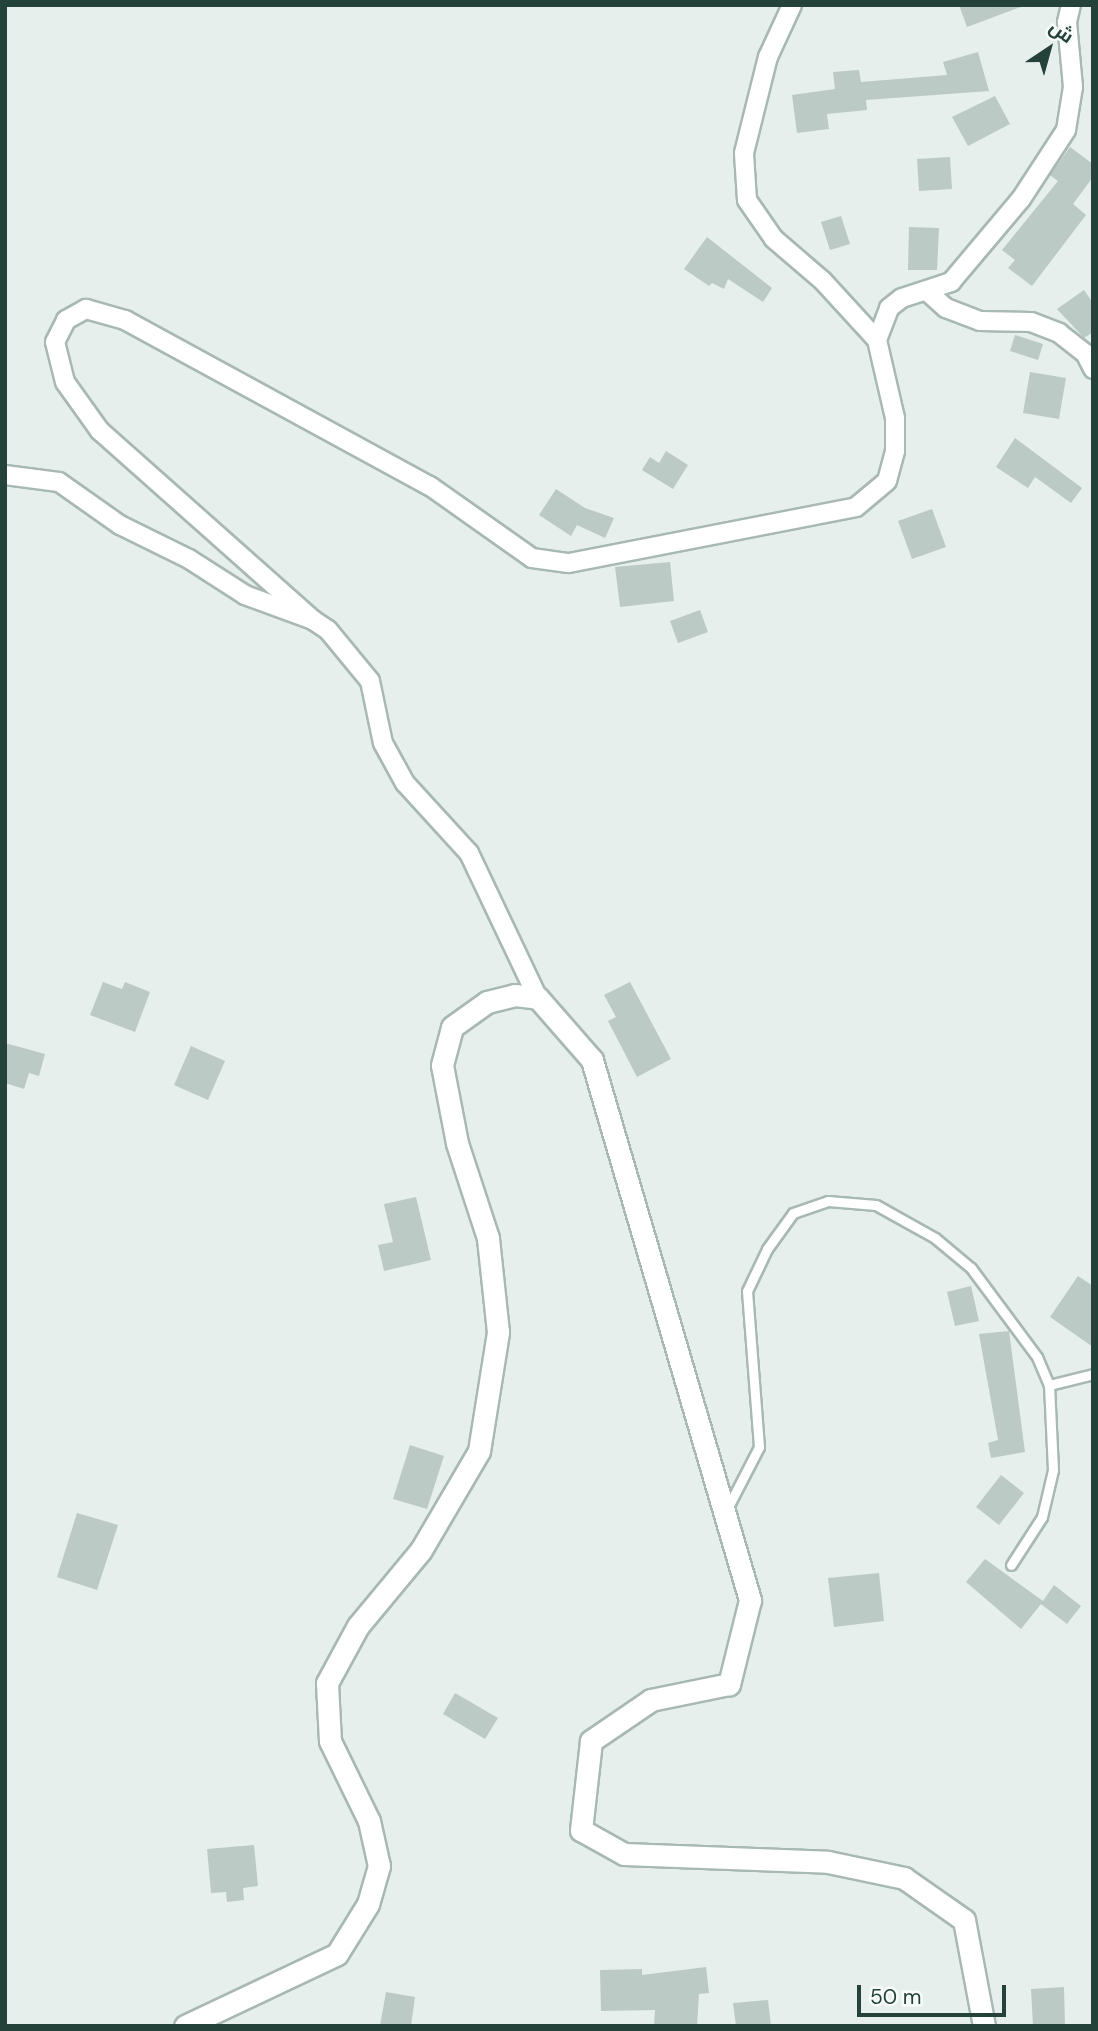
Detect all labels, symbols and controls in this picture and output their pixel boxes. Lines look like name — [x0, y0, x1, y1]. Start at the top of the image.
north arrow — [1014, 14, 1084, 84]
text: ش — [1044, 14, 1079, 49]
scale bar — [860, 1972, 1009, 2016]
text: 50 m — [870, 1983, 921, 2011]

